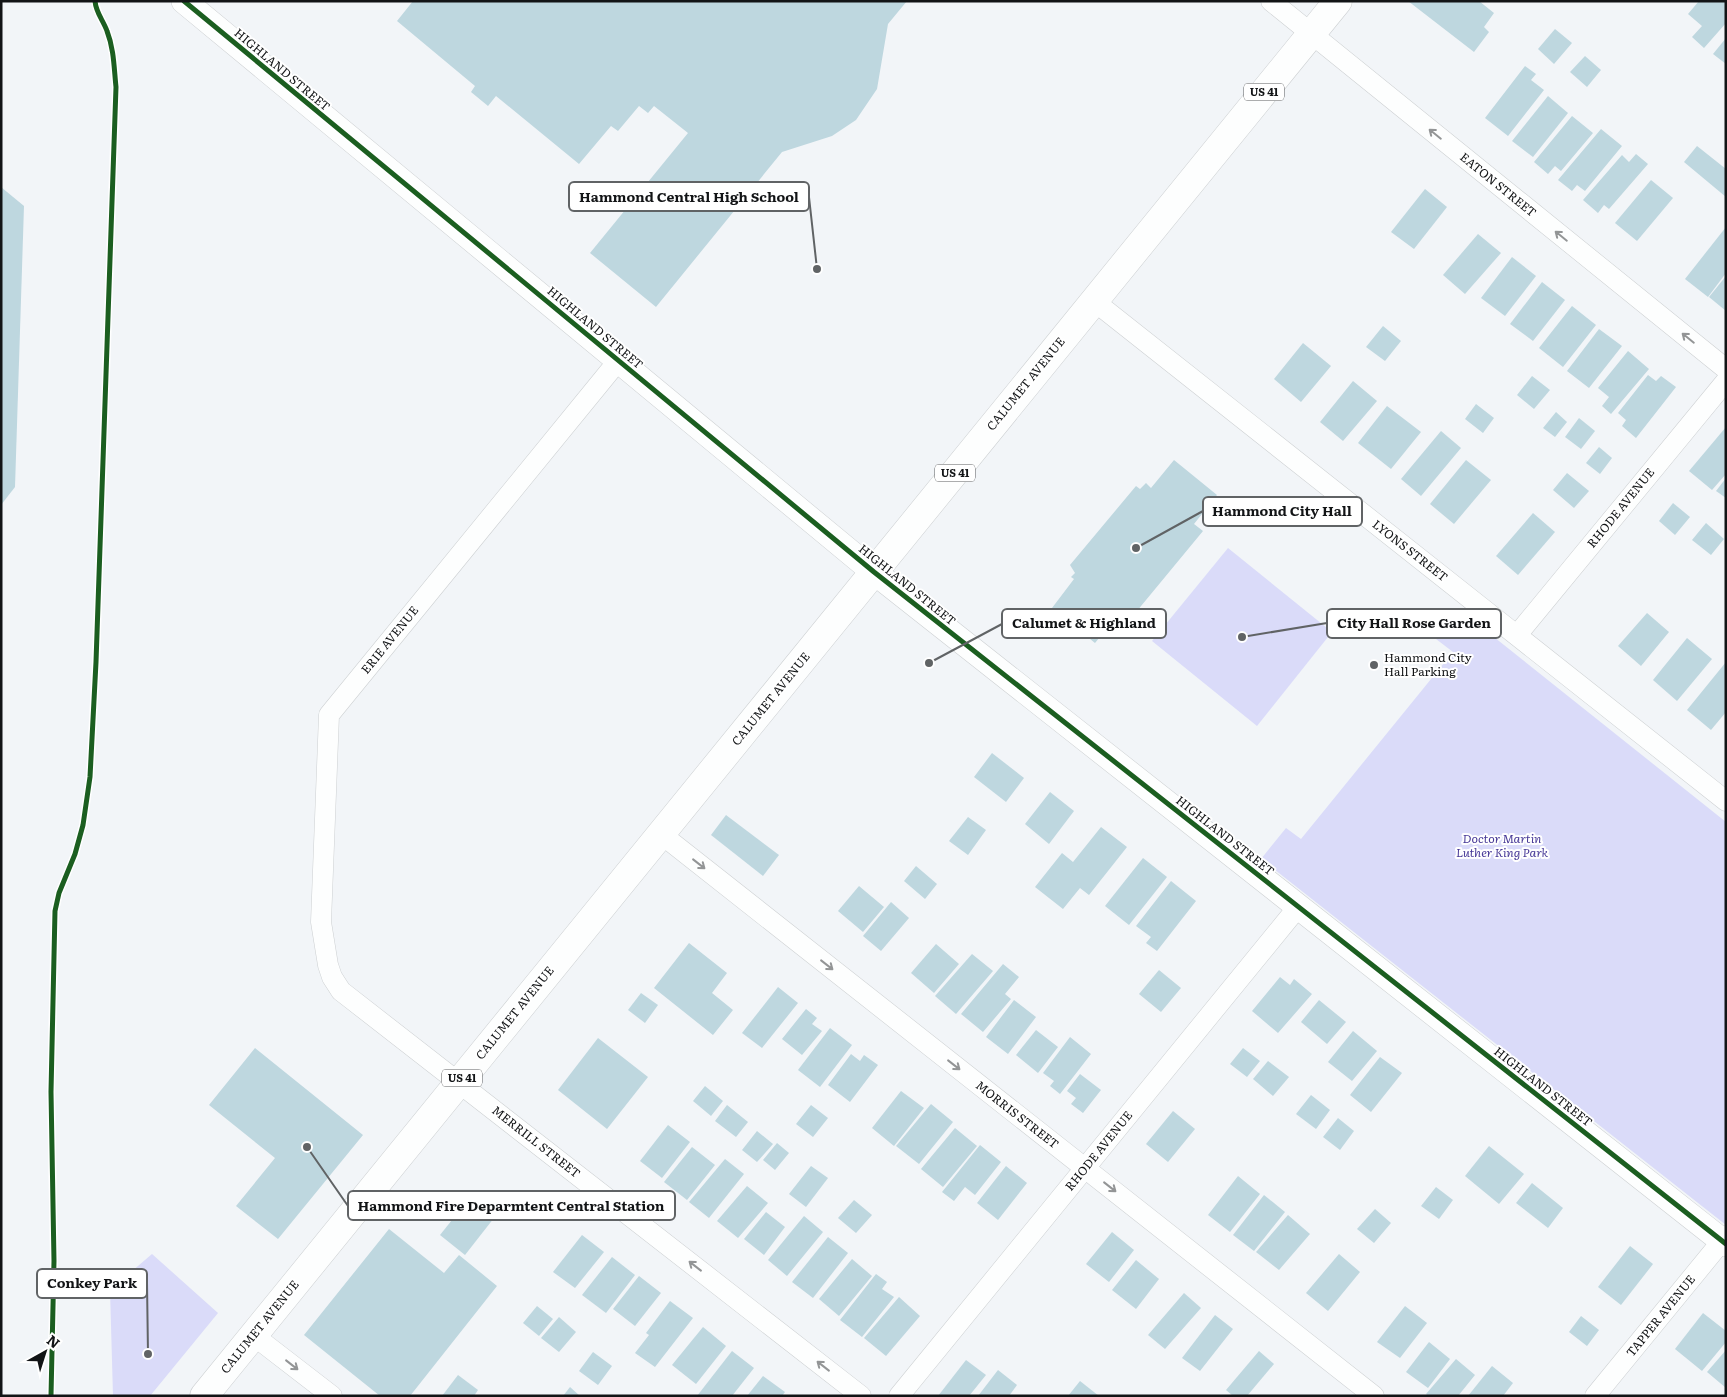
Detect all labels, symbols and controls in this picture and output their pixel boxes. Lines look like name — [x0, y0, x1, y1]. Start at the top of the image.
street label: HIGHLAND STREET — [231, 24, 335, 115]
road number: US 41 — [1244, 84, 1284, 100]
one-way arrow — [1429, 129, 1442, 140]
street label: EATON STREET — [1457, 148, 1541, 221]
callout: Hammond Central High School — [569, 182, 809, 211]
text: Hammond Central High School — [579, 186, 799, 206]
one-way arrow — [1555, 231, 1568, 242]
street label: HIGHLAND STREET — [544, 282, 648, 373]
street label: CALUMET AVENUE — [982, 333, 1069, 434]
one-way arrow — [1682, 333, 1695, 344]
street label: RHODE AVENUE — [1582, 463, 1658, 551]
road number: US 41 — [935, 464, 975, 482]
callout: Hammond City Hall — [1203, 497, 1362, 526]
text: Hammond City Hall — [1212, 500, 1352, 520]
street label: LYONS STREET — [1369, 515, 1452, 585]
street label: HIGHLAND STREET — [855, 539, 960, 629]
street label: ERIE AVENUE — [356, 601, 422, 677]
callout: Calumet & Highland — [1002, 609, 1166, 638]
callout: City Hall Rose Garden — [1327, 609, 1501, 638]
text: Calumet & Highland — [1012, 612, 1156, 632]
text: City Hall Rose Garden — [1337, 612, 1491, 632]
street label: CALUMET AVENUE — [727, 648, 814, 749]
place label: Hammond City Hall Parking — [1384, 648, 1472, 680]
marker: Hammond City Hall Parking — [1368, 659, 1380, 671]
street label: HIGHLAND STREET — [1173, 791, 1279, 879]
park label: Doctor Martin Luther King Park — [1456, 829, 1548, 861]
one-way arrow — [692, 859, 705, 870]
one-way arrow — [820, 959, 833, 970]
street label: CALUMET AVENUE — [471, 962, 558, 1063]
street label: HIGHLAND STREET — [1491, 1042, 1597, 1130]
one-way arrow — [947, 1060, 960, 1071]
road number: US 41 — [442, 1070, 482, 1086]
street label: MORRIS STREET — [972, 1076, 1063, 1153]
street label: MERRILL STREET — [489, 1101, 585, 1182]
street label: RHODE AVENUE — [1060, 1106, 1136, 1194]
one-way arrow — [1103, 1182, 1116, 1193]
callout: Hammond Fire Deparmtent Central Station — [348, 1191, 675, 1220]
text: Hammond Fire Deparmtent Central Station — [357, 1195, 665, 1215]
one-way arrow — [689, 1260, 702, 1271]
callout: Conkey Park — [37, 1269, 147, 1298]
street label: TAPPER AVENUE — [1621, 1270, 1699, 1360]
text: Conkey Park — [47, 1272, 138, 1292]
street label: CALUMET AVENUE — [216, 1276, 303, 1377]
north arrow — [20, 1327, 70, 1377]
text: N — [43, 1330, 65, 1353]
one-way arrow — [285, 1359, 298, 1370]
one-way arrow — [817, 1360, 830, 1371]

